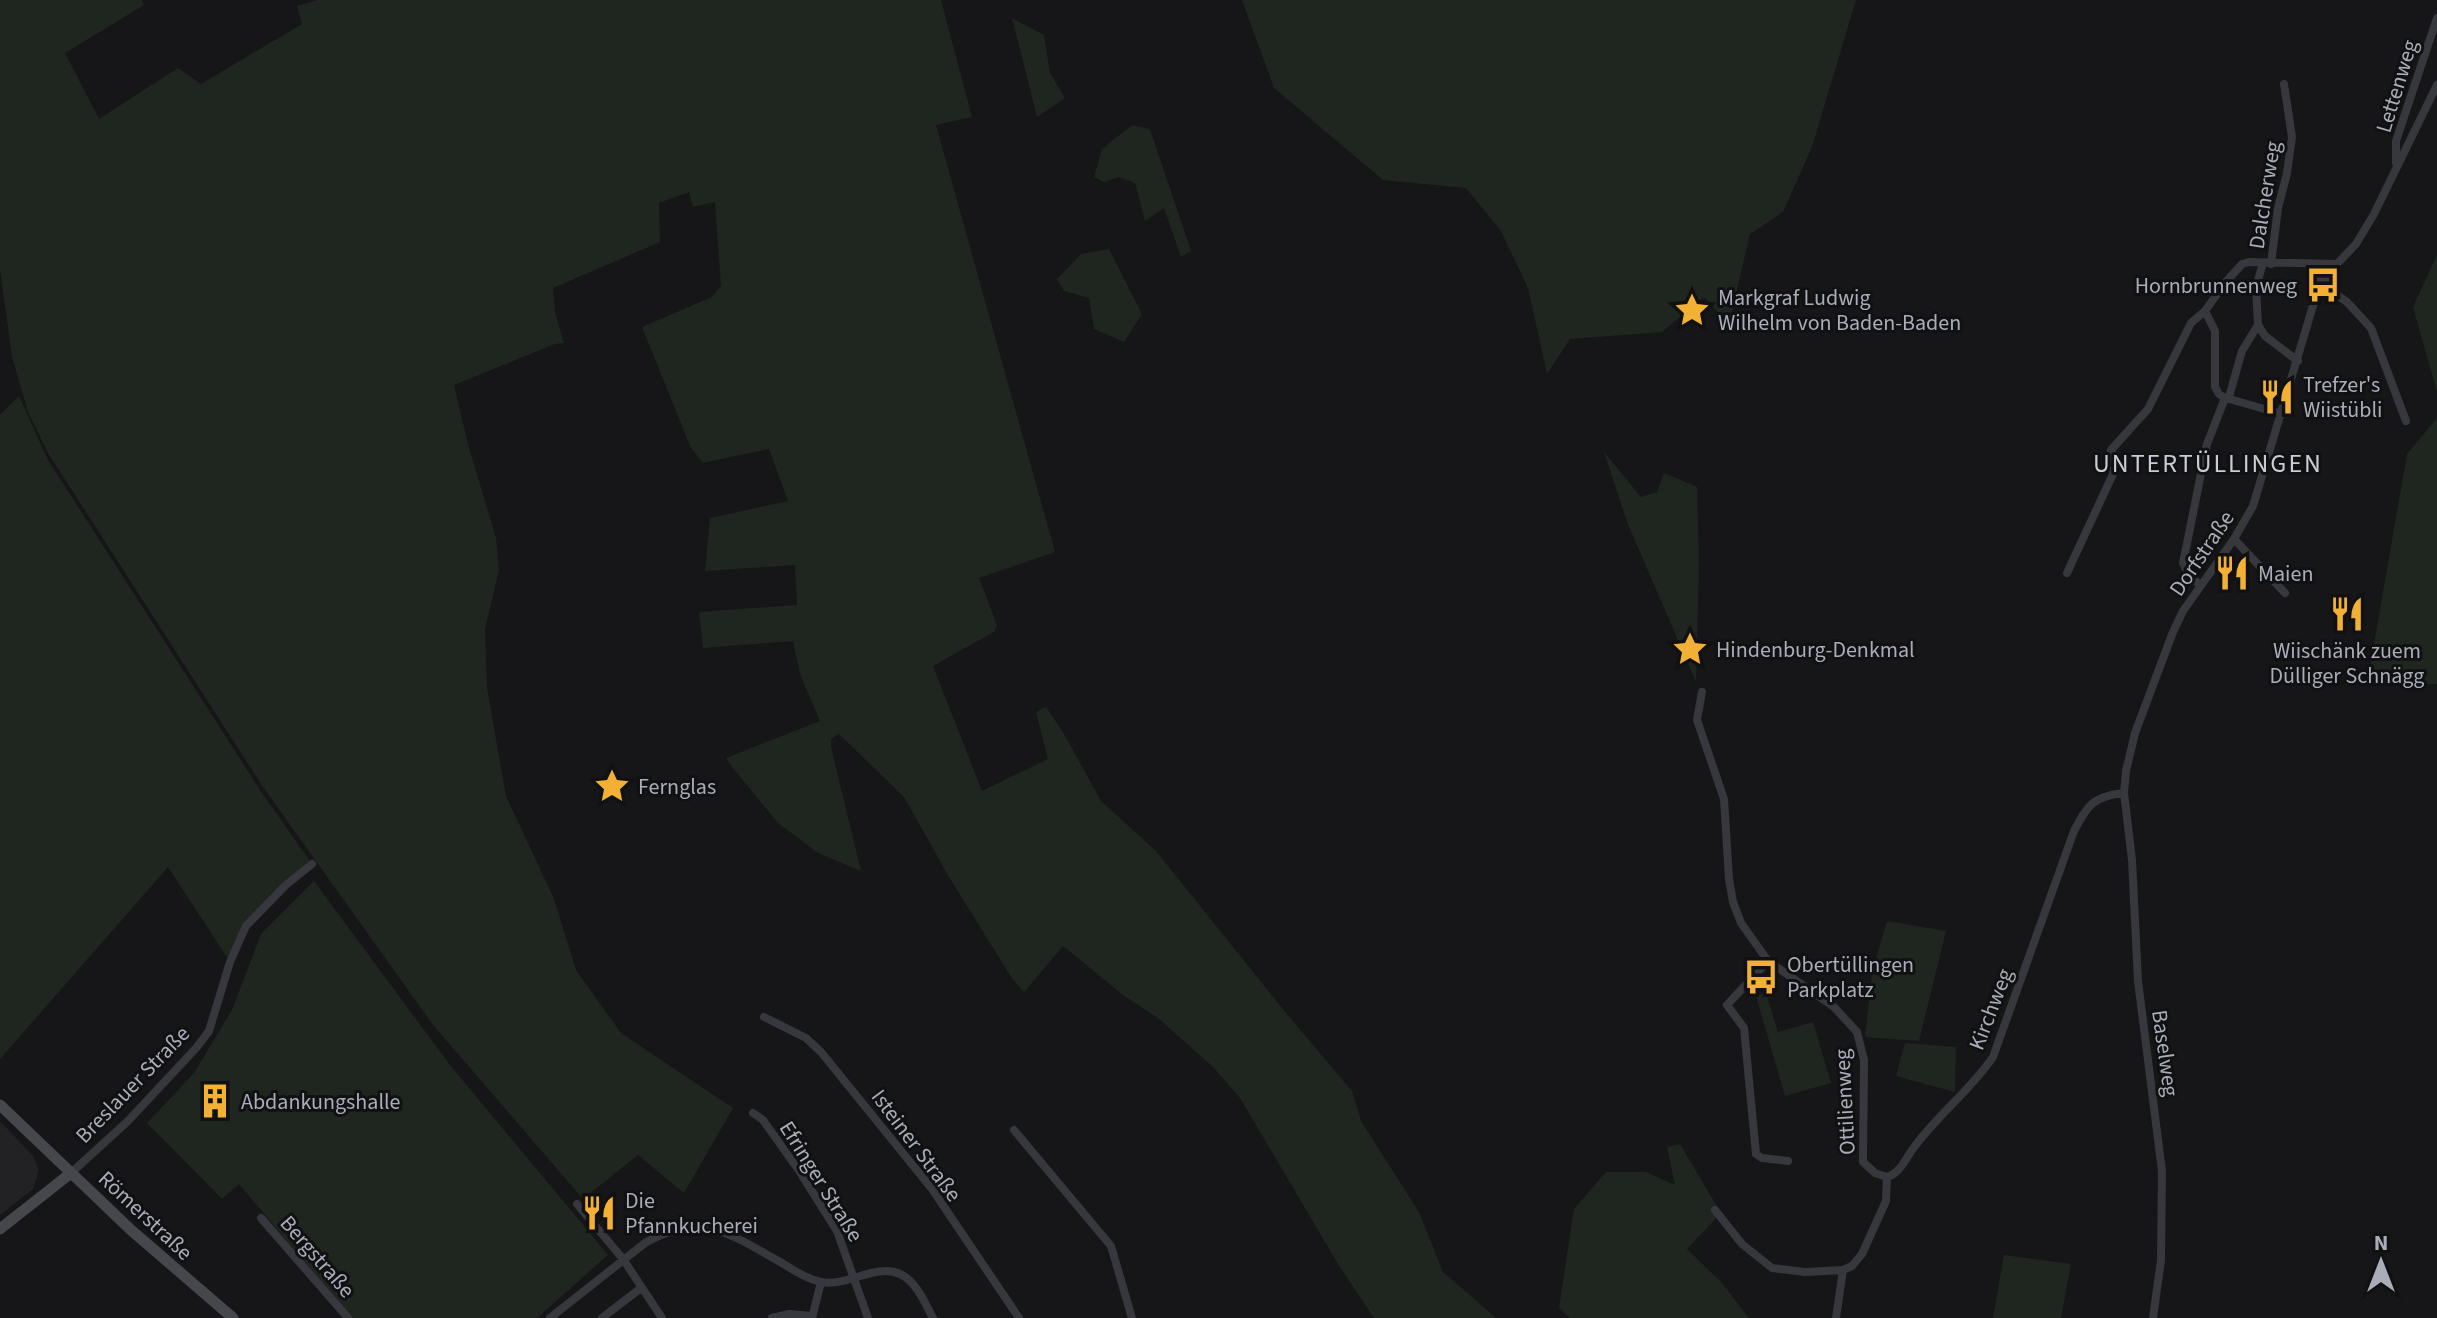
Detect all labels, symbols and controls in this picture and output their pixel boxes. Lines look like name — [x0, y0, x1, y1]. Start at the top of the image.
street label: Lettenweg — [2368, 36, 2426, 137]
street label: Dalcherweg — [2241, 139, 2289, 251]
bus stop icon: Hornbrunnenweg — [2304, 266, 2342, 304]
place label: Hornbrunnenweg — [2135, 270, 2297, 302]
place label: Markgraf Ludwig Wilhelm von Baden-Baden — [1718, 282, 1961, 339]
place icon: Markgraf Ludwig Wilhelm von Baden-Baden — [1673, 291, 1711, 329]
place label: Trefzer's Wiistübli — [2303, 369, 2383, 426]
restaurant icon: Trefzer's Wiistübli — [2258, 378, 2296, 416]
district label: UNTERTÜLLINGEN — [2093, 445, 2323, 482]
street label: Dorfstraße — [2161, 504, 2242, 603]
restaurant icon: Maien — [2213, 554, 2251, 592]
place label: Maien — [2258, 558, 2313, 590]
restaurant icon: Wiischänk zuem Dülliger Schnägg — [2328, 595, 2366, 633]
place icon: Hindenburg-Denkmal — [1671, 630, 1709, 668]
place label: Hindenburg-Denkmal — [1716, 634, 1915, 666]
place label: Wiischänk zuem Dülliger Schnägg — [2270, 635, 2424, 692]
place icon: Fernglas — [593, 767, 631, 805]
place label: Fernglas — [638, 771, 716, 803]
place label: Obertüllingen Parkplatz — [1787, 949, 1914, 1006]
bus stop icon: Obertüllingen Parkplatz — [1742, 958, 1780, 996]
street label: Kirchweg — [1961, 964, 2021, 1055]
street label: Baselweg — [2143, 1008, 2187, 1099]
street label: Breslauer Straße — [68, 1019, 197, 1151]
street label: Ottilienweg — [1826, 1048, 1864, 1156]
building icon: Abdankungshalle — [196, 1082, 234, 1120]
street label: Isteiner Straße — [863, 1083, 969, 1209]
place label: Abdankungshalle — [241, 1086, 401, 1118]
street label: Efringer Straße — [771, 1115, 871, 1248]
street label: Römerstraße — [91, 1163, 200, 1268]
place label: Die Pfannkucherei — [625, 1185, 758, 1242]
restaurant icon: Die Pfannkucherei — [580, 1194, 618, 1232]
street label: Bergstraße — [272, 1208, 362, 1305]
north arrow — [2341, 1222, 2421, 1302]
text: N — [2374, 1227, 2388, 1259]

